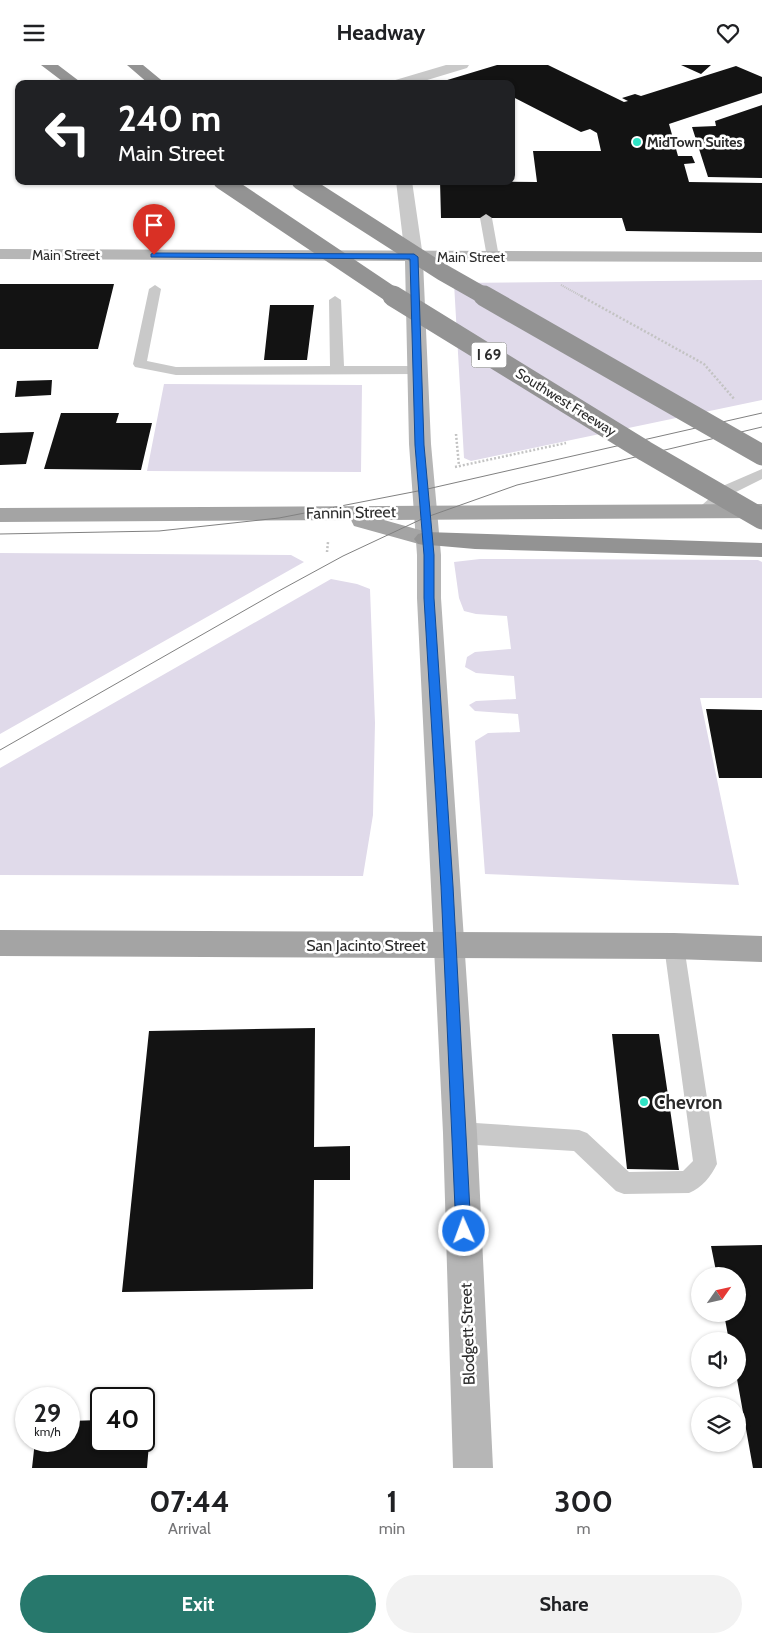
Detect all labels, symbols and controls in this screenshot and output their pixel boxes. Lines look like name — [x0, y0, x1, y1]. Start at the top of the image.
icon: menu — [20, 19, 48, 47]
text: Headway — [337, 19, 425, 46]
icon: heart — [714, 19, 742, 47]
text: 240 m — [118, 97, 221, 140]
icon: left — [35, 100, 100, 165]
place label: MidTown Suites — [647, 133, 743, 151]
marker: MidTown Suites — [631, 136, 643, 148]
text: Main Street — [118, 140, 225, 167]
pin — [133, 204, 175, 255]
icon: arrive — [140, 211, 168, 239]
street label: Main Street — [32, 246, 100, 264]
street label: Main Street — [437, 248, 505, 266]
road number: I 69 — [472, 343, 506, 367]
street label: Southwest Freeway — [512, 364, 620, 440]
street label: Fannin Street — [306, 502, 397, 523]
street label: San Jacinto Street — [306, 936, 426, 955]
place label: Chevron — [654, 1091, 723, 1114]
marker: Chevron — [638, 1096, 650, 1108]
position arrow — [437, 1204, 489, 1256]
north arrow — [691, 1267, 746, 1323]
map controls — [691, 1267, 746, 1452]
street label: Blodgett Street — [456, 1282, 479, 1386]
button: sound — [691, 1332, 746, 1387]
speed limit sign: 40 — [90, 1387, 155, 1452]
button: layers — [691, 1397, 746, 1452]
text: 29 — [34, 1398, 61, 1428]
text: km/h — [34, 1424, 61, 1439]
text: 07:44 — [149, 1483, 230, 1520]
text: 1 — [386, 1483, 397, 1520]
text: 300 — [554, 1483, 613, 1520]
text: Arrival — [168, 1519, 211, 1538]
text: min — [379, 1519, 405, 1538]
text: m — [577, 1519, 591, 1538]
button: Exit — [20, 1575, 376, 1633]
button: Share — [386, 1575, 742, 1633]

